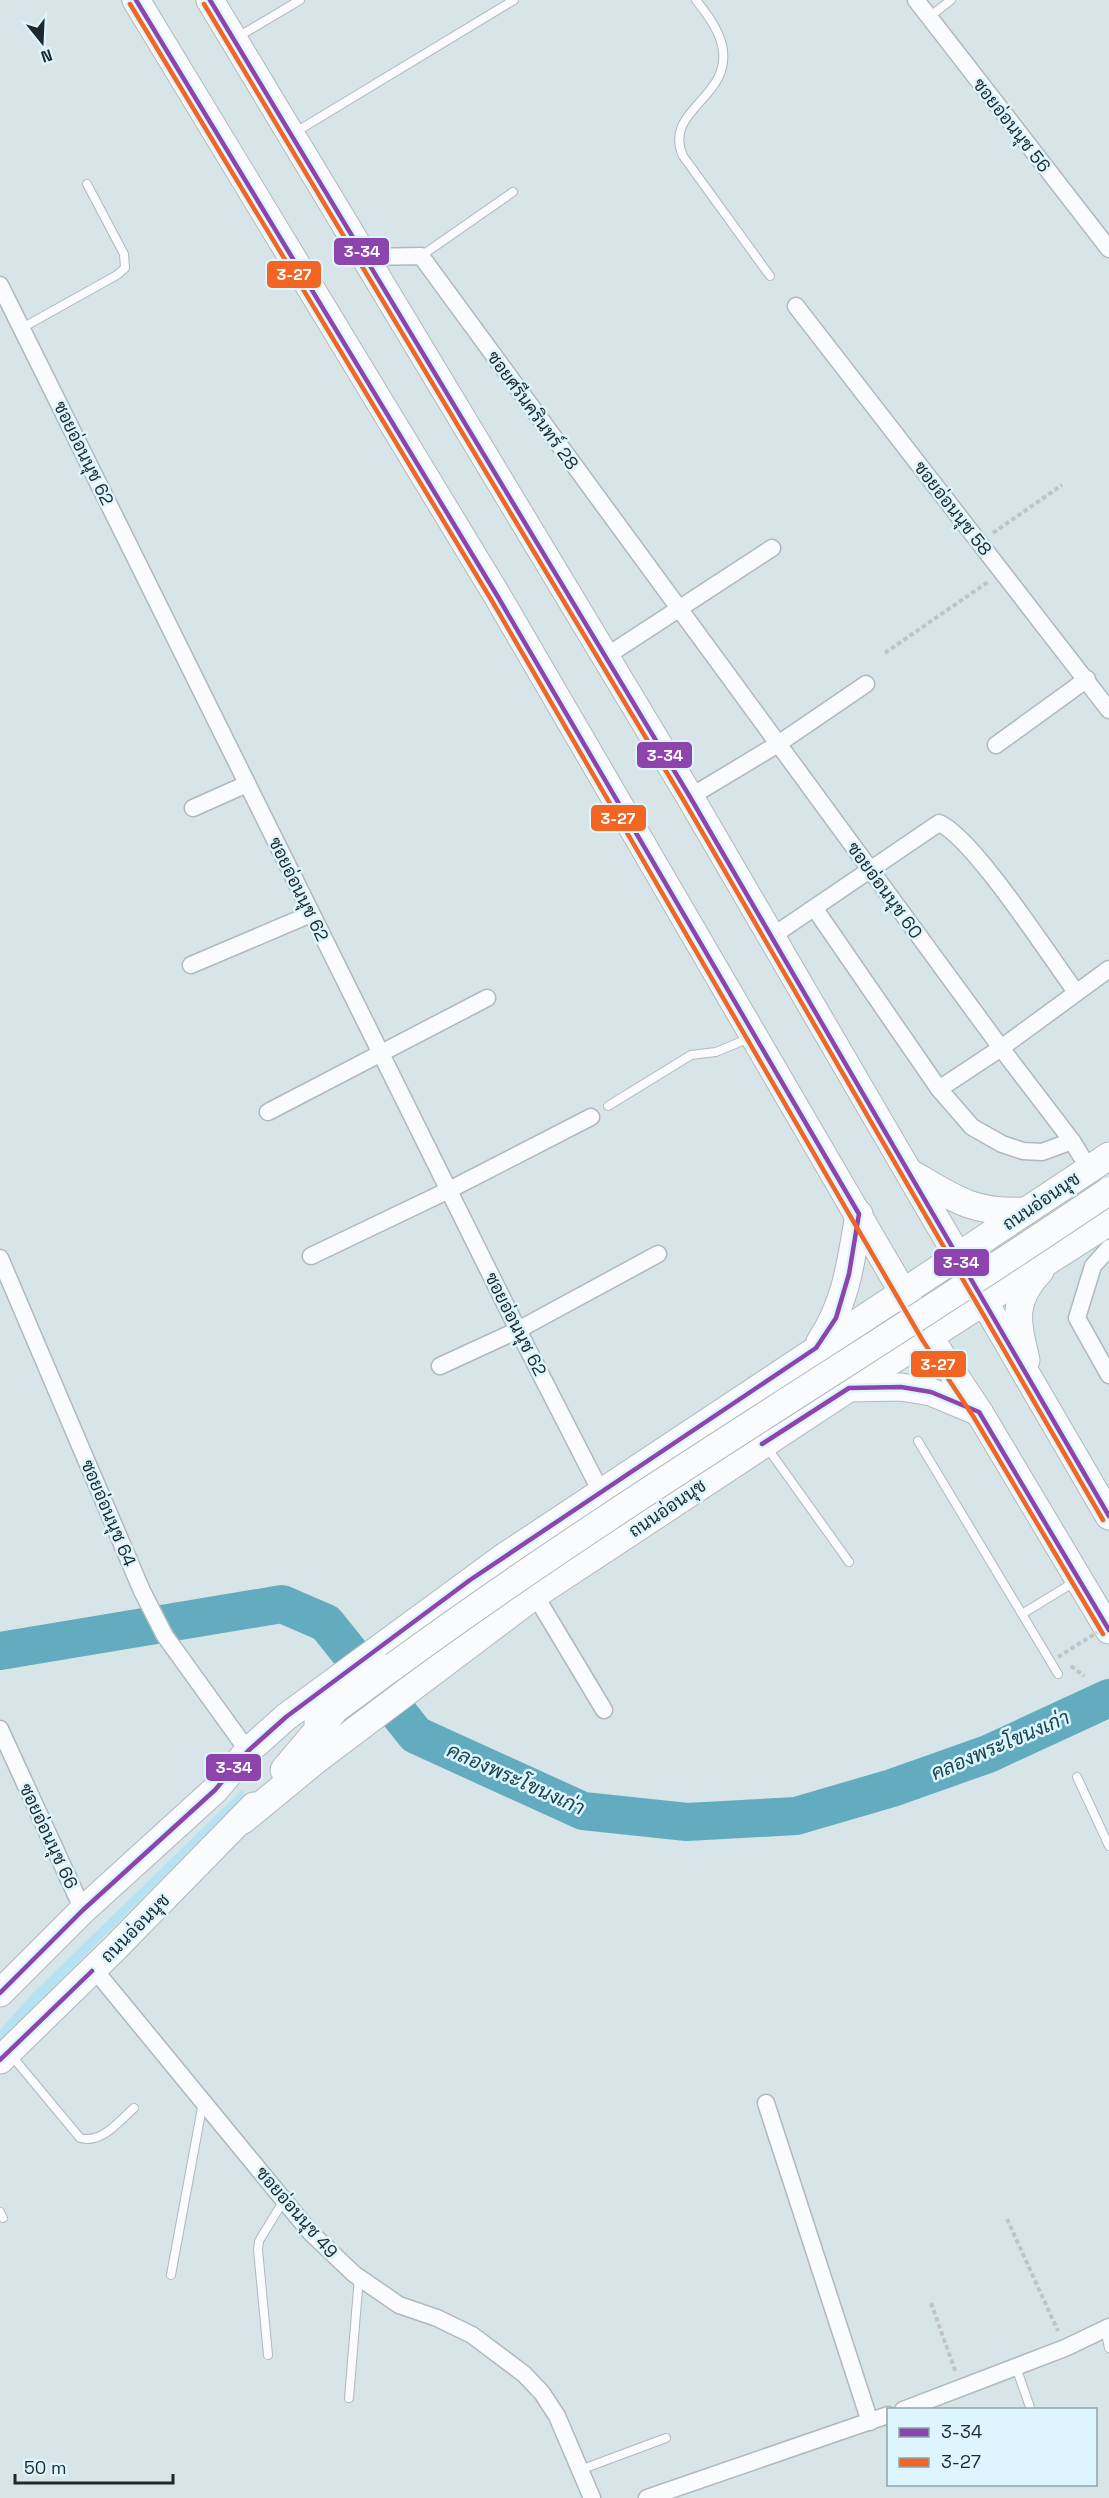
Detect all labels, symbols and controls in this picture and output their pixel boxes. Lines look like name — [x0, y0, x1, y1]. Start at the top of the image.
north arrow — [12, 12, 72, 72]
text: N — [38, 44, 55, 67]
street label: ซอยอ่อนนุช 56 — [967, 73, 1056, 177]
line badge: 3-34 — [333, 237, 390, 266]
text: 3-34 — [344, 241, 380, 262]
line badge: 3-27 — [266, 260, 322, 289]
text: 3-27 — [277, 264, 312, 285]
street label: ซอยศรีนครินทร์ 28 — [482, 346, 585, 474]
street label: ซอยอ่อนนุช 62 — [48, 397, 119, 509]
street label: ซอยอ่อนนุช 58 — [908, 456, 997, 560]
line badge: 3-34 — [636, 741, 693, 769]
text: 3-34 — [647, 745, 683, 766]
line badge: 3-27 — [590, 804, 647, 832]
text: 3-27 — [601, 808, 636, 829]
street label: ซอยอ่อนนุช 62 — [263, 833, 334, 945]
street label: ซอยอ่อนนุช 60 — [841, 837, 928, 944]
street label: ถนนอ่อนนุช — [998, 1167, 1085, 1236]
line badge: 3-34 — [933, 1248, 990, 1277]
text: 3-34 — [943, 1252, 979, 1273]
street label: ซอยอ่อนนุช 62 — [479, 1268, 552, 1380]
line badge: 3-27 — [910, 1350, 967, 1378]
text: 3-27 — [921, 1354, 956, 1375]
street label: ซอยอ่อนนุช 64 — [75, 1456, 142, 1570]
street label: ถนนอ่อนนุช — [624, 1474, 711, 1543]
water label: คลองพระโขนงเก่า — [927, 1704, 1073, 1786]
water label: คลองพระโขนงเก่า — [443, 1737, 589, 1821]
line badge: 3-34 — [205, 1753, 262, 1782]
text: 3-34 — [216, 1757, 252, 1778]
street label: ซอยอ่อนนุช 66 — [14, 1780, 83, 1893]
street label: ถนนอ่อนนุช — [96, 1889, 175, 1968]
street label: ซอยอ่อนนุช 49 — [250, 2162, 343, 2263]
legend — [887, 2408, 1097, 2486]
text: 3-34 — [941, 2420, 982, 2443]
scale bar — [15, 2447, 172, 2485]
text: 3-27 — [941, 2450, 981, 2473]
text: 50 m — [24, 2456, 66, 2479]

